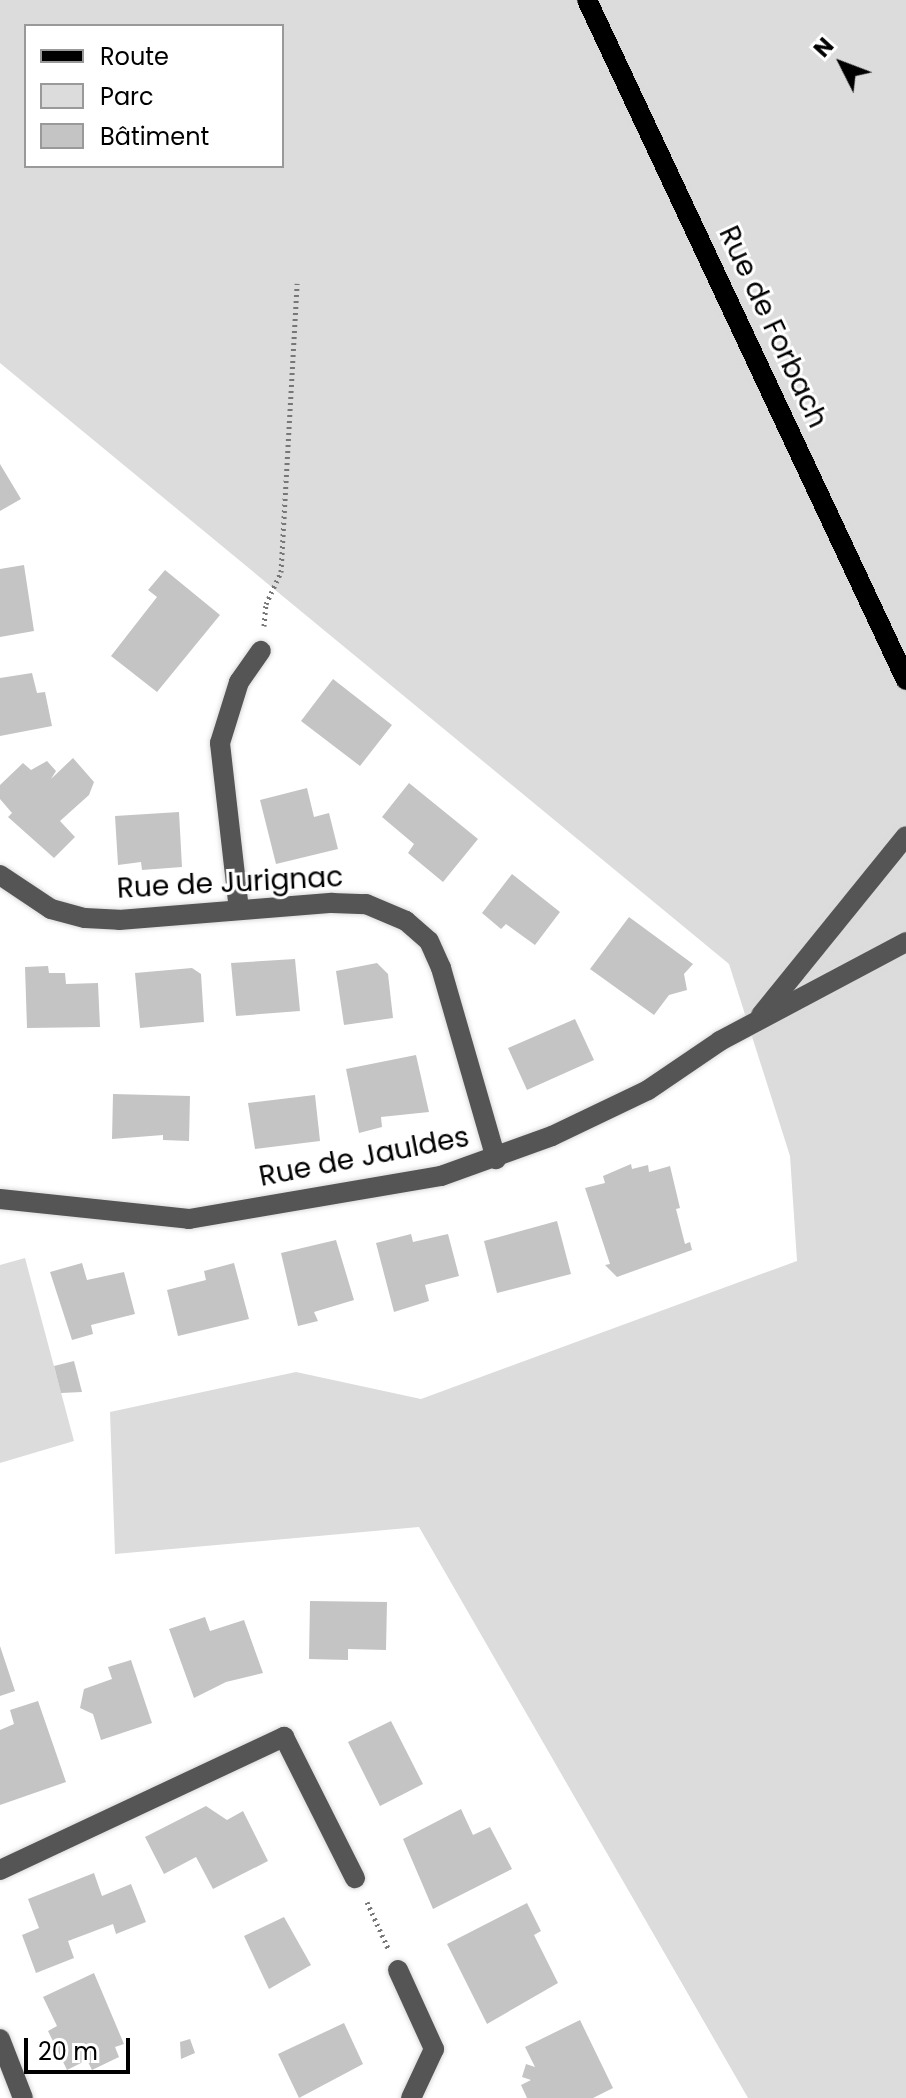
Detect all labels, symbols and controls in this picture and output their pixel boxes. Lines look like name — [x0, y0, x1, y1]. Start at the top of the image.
legend — [24, 24, 284, 168]
north arrow — [802, 24, 882, 104]
text: N — [807, 31, 841, 64]
text: Route — [100, 40, 169, 73]
text: Parc — [100, 80, 154, 113]
text: Bâtiment — [100, 120, 209, 153]
street label: Rue de Forbach — [712, 221, 834, 433]
street label: Rue de Jurignac — [116, 860, 344, 906]
street label: Rue de Jauldes — [256, 1120, 472, 1194]
scale bar — [28, 2022, 134, 2072]
text: 20 m — [38, 2035, 98, 2068]

